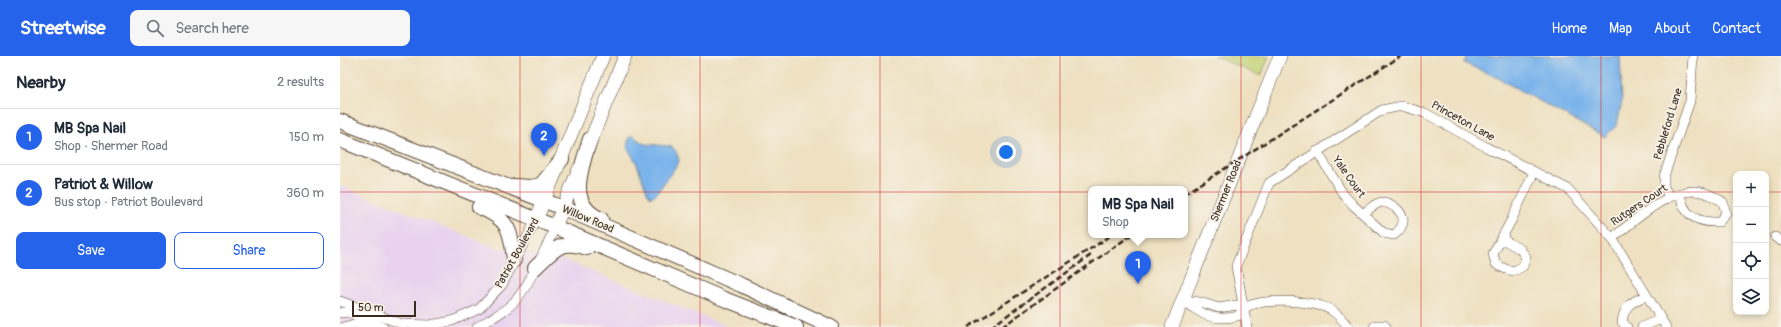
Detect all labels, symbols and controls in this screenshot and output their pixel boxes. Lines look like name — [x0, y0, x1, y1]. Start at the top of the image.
search box — [130, 10, 410, 46]
text: Streetwise — [20, 16, 106, 40]
icon: search — [144, 17, 166, 39]
text: Search here — [176, 19, 249, 38]
text: Home — [1552, 20, 1587, 37]
text: Map — [1609, 20, 1632, 37]
text: About — [1654, 20, 1690, 37]
text: Contact — [1712, 20, 1761, 37]
text: Nearby — [16, 72, 65, 93]
text: 2 results — [277, 74, 324, 90]
street label: Pebbleford Lane — [1651, 86, 1685, 161]
street label: Princeton Lane — [1429, 98, 1497, 144]
text: MB Spa Nail — [54, 119, 126, 138]
pin: 2 — [531, 123, 557, 156]
text: 1 — [26, 129, 32, 145]
text: 150 m — [289, 129, 324, 145]
text: Shop · Shermer Road — [54, 138, 168, 154]
your location — [996, 142, 1016, 162]
street label: Yale Court — [1329, 153, 1368, 201]
street label: Shermer Road — [1208, 158, 1244, 224]
map controls — [1733, 171, 1769, 315]
button: + — [1733, 171, 1769, 207]
text: Patriot & Willow — [54, 175, 153, 194]
street label: Rutgers Court — [1608, 181, 1670, 229]
text: 2 — [25, 185, 33, 201]
text: 360 m — [286, 185, 324, 201]
popup — [1088, 186, 1188, 238]
text: Bus stop · Patriot Boulevard — [54, 194, 203, 210]
text: MB Spa Nail — [1102, 195, 1174, 214]
street label: Willow Road — [560, 202, 616, 236]
button: − — [1733, 207, 1769, 243]
text: Shop — [1102, 214, 1129, 230]
street label: Patriot Boulevard — [492, 216, 542, 290]
button: Save — [16, 232, 166, 269]
button: Share — [174, 232, 324, 269]
button: locate — [1733, 243, 1769, 279]
pin: 1 — [1125, 251, 1151, 284]
button: layers — [1733, 279, 1769, 315]
scale bar — [352, 299, 416, 318]
text: 50 m — [358, 301, 384, 314]

